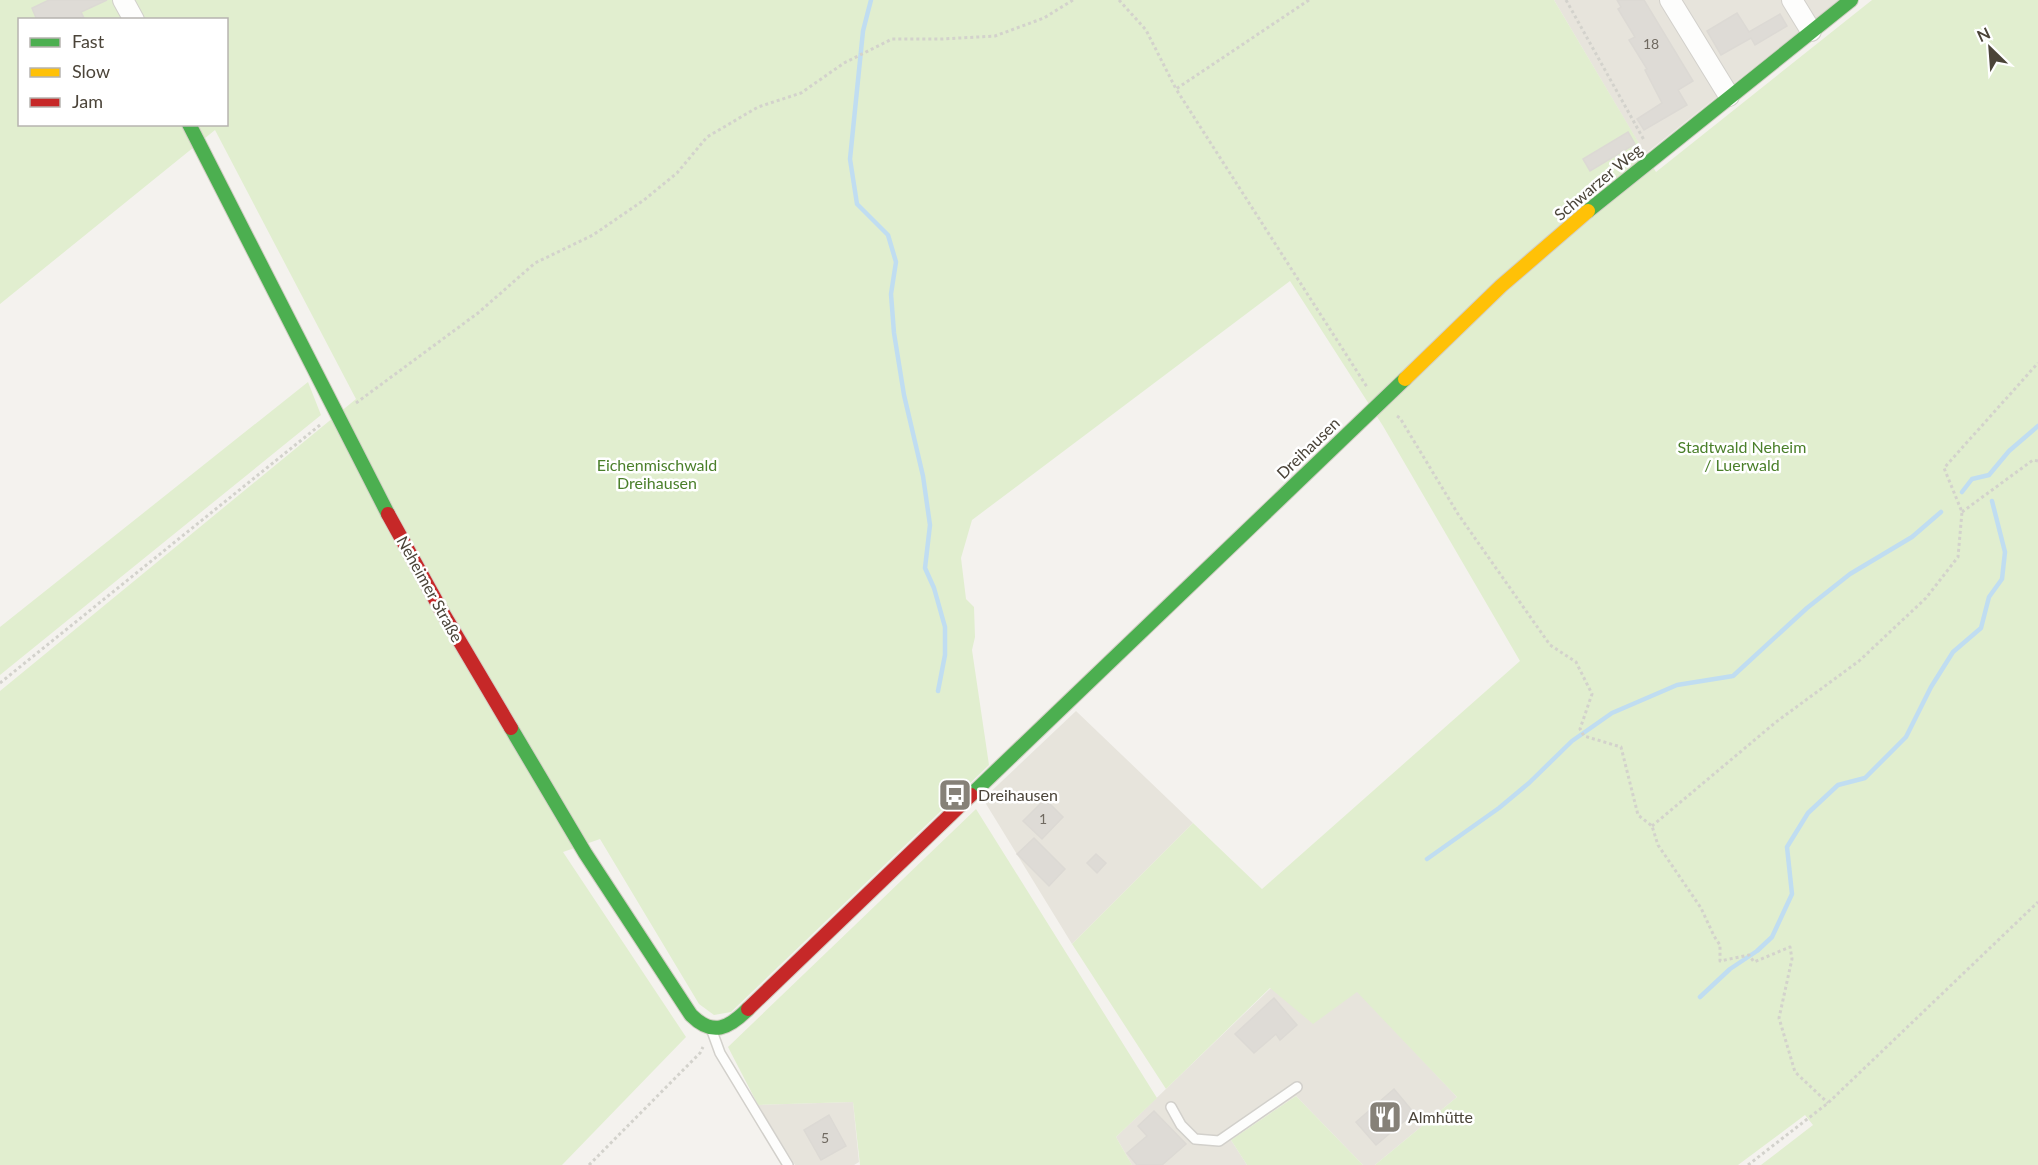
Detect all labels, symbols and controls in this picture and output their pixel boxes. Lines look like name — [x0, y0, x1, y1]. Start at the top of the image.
legend — [18, 18, 228, 126]
north arrow — [1960, 18, 2020, 78]
text: N — [1974, 23, 1993, 45]
text: Fast — [72, 30, 105, 52]
house number: 18 — [1643, 35, 1659, 52]
text: Slow — [72, 60, 110, 82]
text: Jam — [72, 90, 103, 112]
street label: Schwarzer Weg — [1550, 139, 1645, 224]
street label: Dreihausen — [1272, 413, 1343, 482]
park label: Stadtwald Neheim / Luerwald — [1678, 437, 1806, 474]
park label: Eichenmischwald Dreihausen — [597, 455, 717, 492]
street label: Neheimer Straße — [393, 532, 467, 645]
bus stop icon: Dreihausen — [937, 777, 973, 813]
place label: Dreihausen — [978, 785, 1058, 804]
house number: 1 — [1039, 810, 1047, 827]
restaurant icon: Almhütte — [1367, 1099, 1403, 1135]
place label: Almhütte — [1408, 1107, 1473, 1126]
house number: 5 — [821, 1129, 829, 1146]

